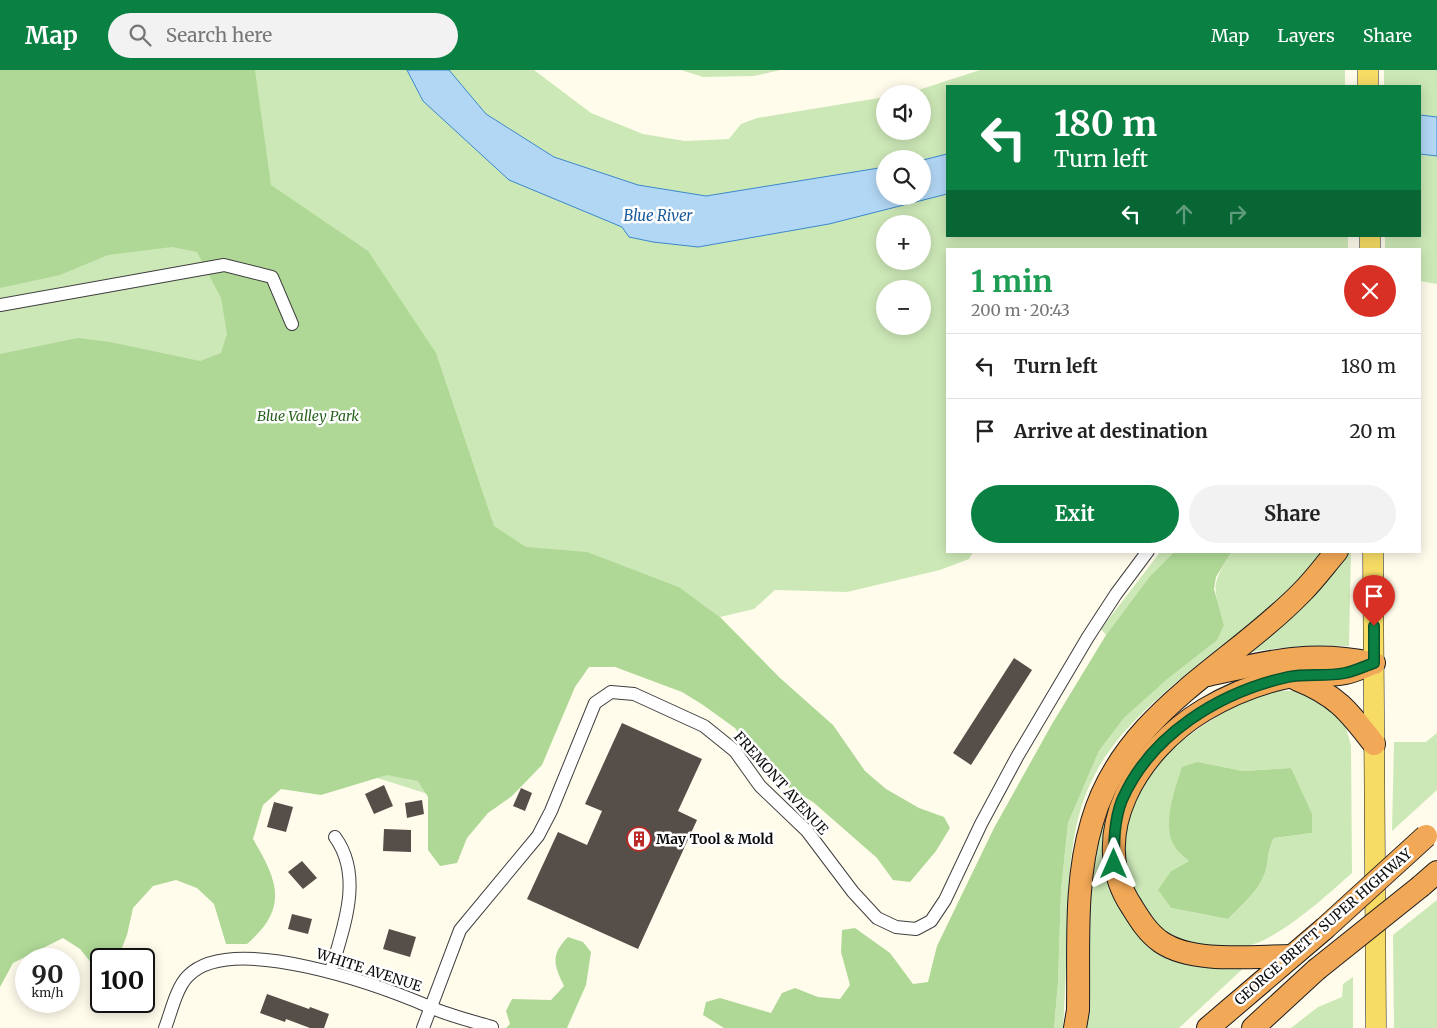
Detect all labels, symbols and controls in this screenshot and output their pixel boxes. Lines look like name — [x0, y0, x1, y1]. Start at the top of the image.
search box — [108, 13, 458, 58]
text: Map — [25, 20, 78, 51]
icon: search — [126, 21, 154, 49]
text: Search here — [166, 23, 272, 47]
text: Map — [1211, 24, 1249, 47]
text: Layers — [1277, 24, 1335, 47]
text: Share — [1363, 24, 1412, 47]
map controls — [876, 85, 931, 335]
button: sound — [876, 85, 931, 140]
text: 180 m — [1054, 102, 1157, 146]
icon: left — [971, 105, 1036, 170]
text: Turn left — [1054, 145, 1148, 173]
button: search — [876, 150, 931, 205]
icon: left — [1117, 200, 1145, 228]
icon: ahead — [1170, 200, 1198, 228]
icon: right — [1223, 200, 1251, 228]
water label: Blue River — [624, 206, 693, 225]
button: + — [876, 215, 931, 270]
text: 1 min — [971, 262, 1053, 300]
button: close — [1344, 265, 1396, 317]
button: − — [876, 280, 931, 335]
text: 200 m · 20:43 — [971, 300, 1070, 320]
icon: left — [971, 352, 999, 380]
text: Turn left — [1014, 354, 1098, 378]
text: 180 m — [1341, 354, 1396, 378]
park label: Blue Valley Park — [257, 407, 359, 425]
icon: arrive — [971, 417, 999, 445]
text: Arrive at destination — [1014, 419, 1208, 443]
text: 20 m — [1349, 419, 1396, 443]
button: Exit — [971, 485, 1179, 543]
button: Share — [1189, 485, 1396, 543]
pin — [1353, 575, 1395, 626]
icon: arrive — [1360, 582, 1388, 610]
street label: FREMONT AVENUE — [730, 728, 832, 838]
building icon: May Tool & Mold — [626, 826, 652, 852]
place label: May Tool & Mold — [656, 830, 774, 848]
position arrow — [1087, 837, 1139, 889]
street label: GEORGE BRETT SUPER HIGHWAY — [1230, 844, 1416, 1009]
street label: WHITE AVENUE — [313, 944, 424, 996]
speed limit sign: 100 — [90, 948, 155, 1013]
text: 90 — [32, 958, 63, 990]
text: km/h — [32, 985, 63, 1000]

